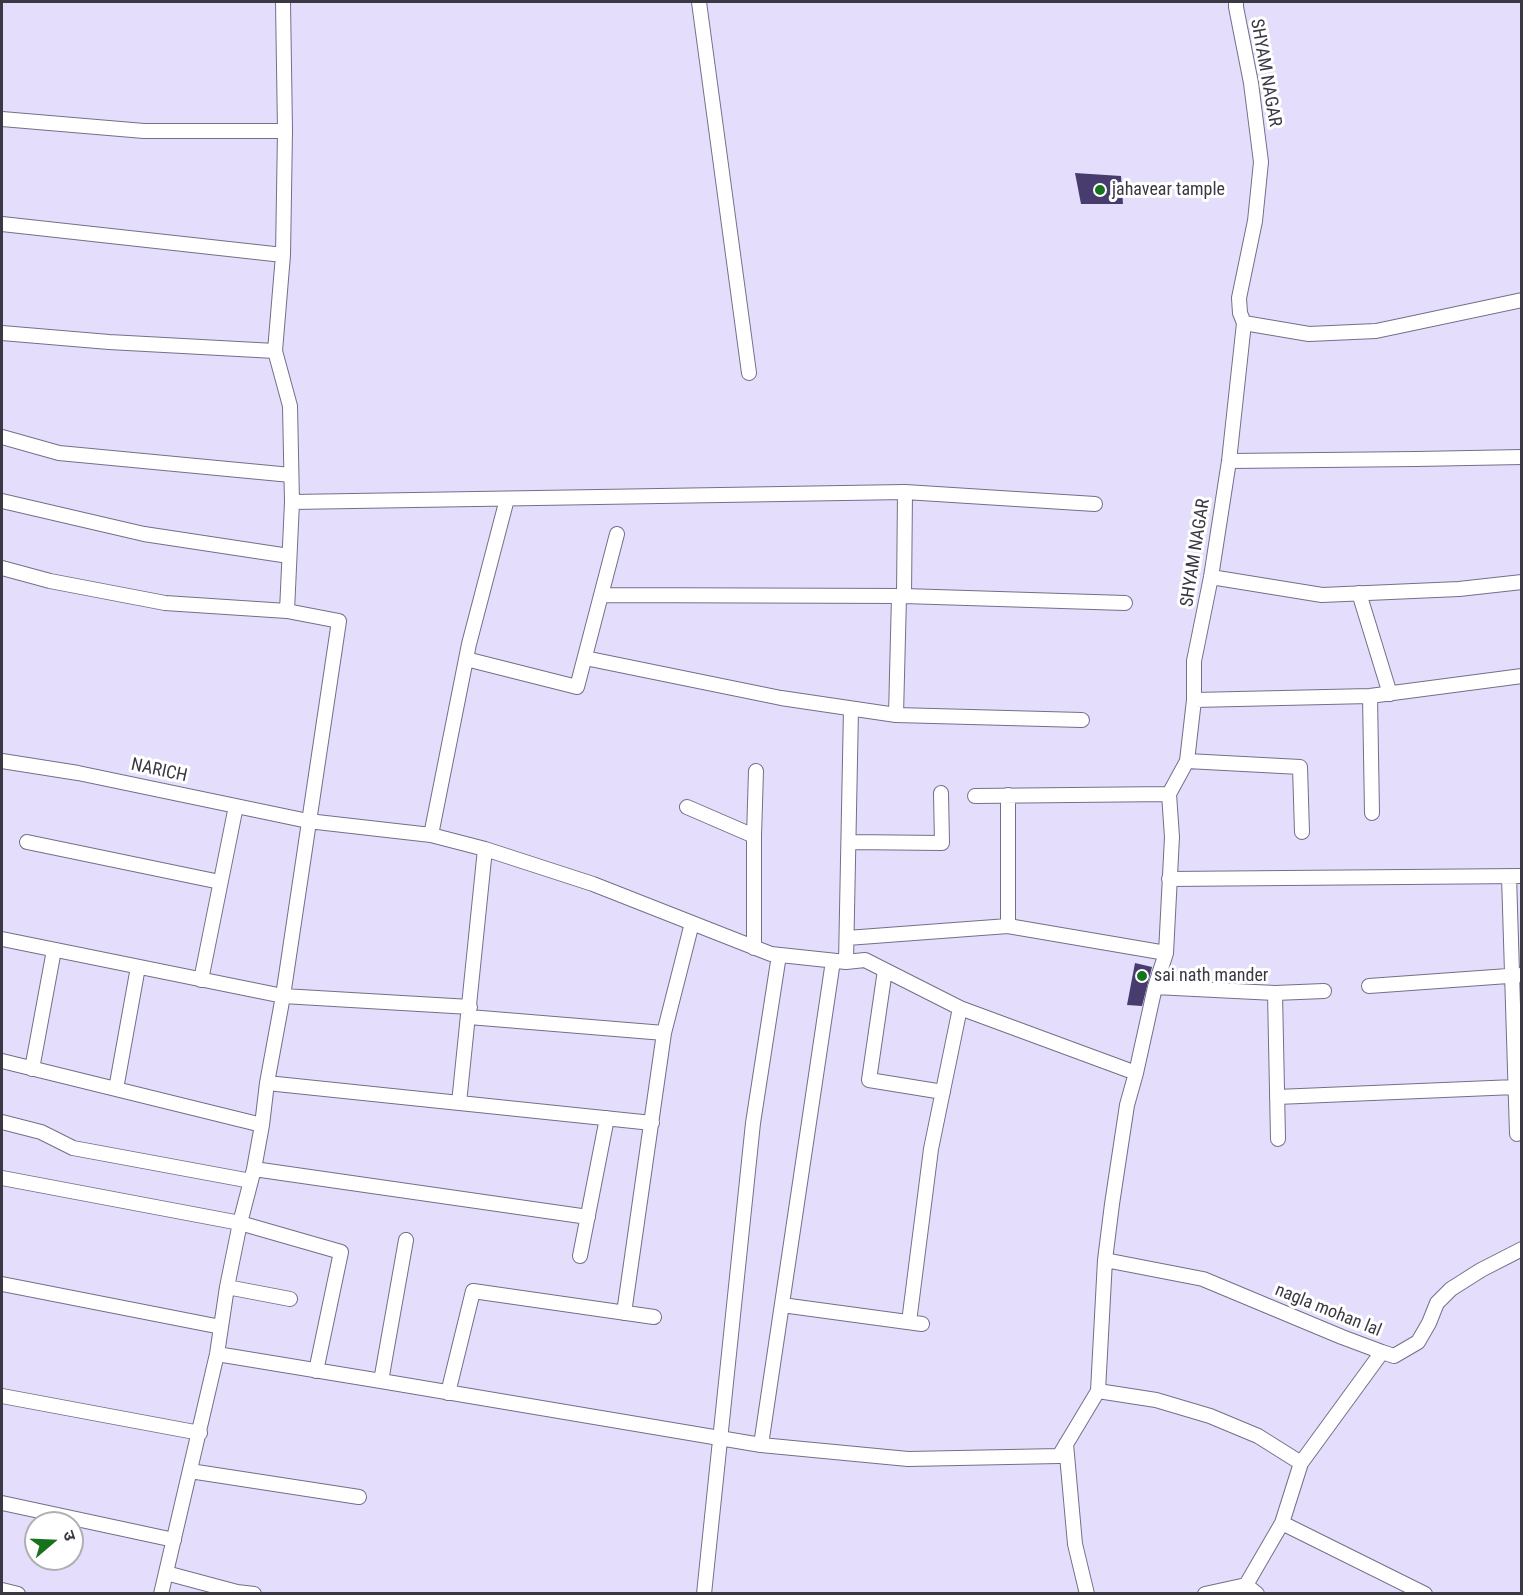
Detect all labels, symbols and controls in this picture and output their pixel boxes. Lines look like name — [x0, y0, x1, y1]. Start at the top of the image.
street label: SHYAM NAGAR — [1245, 17, 1285, 129]
place label: jahavear tample — [1112, 179, 1225, 201]
marker: jahavear tample — [1093, 183, 1107, 197]
street label: SHYAM NAGAR — [1177, 497, 1215, 609]
street label: NARICH — [129, 754, 189, 788]
place label: sai nath mander — [1154, 965, 1268, 987]
marker: sai nath mander — [1135, 969, 1149, 983]
street label: nagla mohan lal — [1272, 1280, 1384, 1342]
north arrow — [24, 1511, 84, 1571]
text: उ — [59, 1528, 80, 1543]

